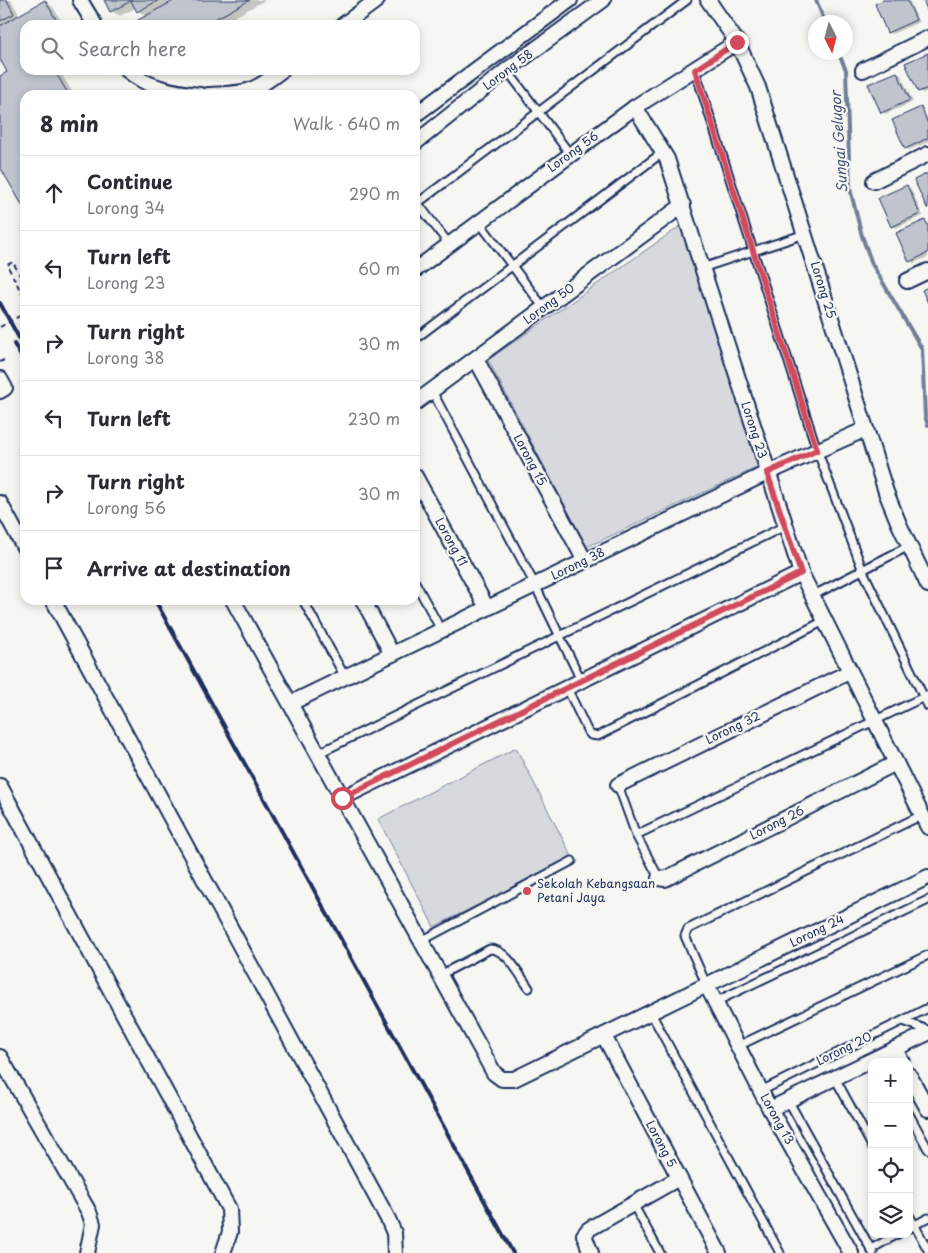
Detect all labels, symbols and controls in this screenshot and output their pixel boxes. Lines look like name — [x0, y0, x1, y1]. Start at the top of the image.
north arrow — [808, 15, 853, 60]
search box — [20, 20, 420, 75]
route end — [726, 31, 749, 54]
icon: search — [38, 34, 66, 62]
text: Search here — [78, 34, 187, 62]
street label: Lorong 58 — [479, 44, 536, 94]
water label: Sungai Gelugor — [824, 88, 853, 194]
text: 8 min — [40, 107, 99, 139]
text: Walk · 640 m — [293, 111, 400, 135]
street label: Lorong 56 — [543, 127, 602, 176]
text: Continue — [87, 167, 173, 195]
icon: ahead — [40, 179, 68, 207]
text: 290 m — [349, 181, 400, 205]
text: Lorong 34 — [87, 195, 165, 219]
text: Turn left — [87, 242, 171, 270]
icon: left — [40, 254, 68, 282]
text: 60 m — [358, 256, 400, 280]
street label: Lorong 25 — [807, 259, 841, 321]
text: Lorong 23 — [87, 270, 165, 294]
street label: Lorong 50 — [519, 278, 578, 328]
text: Turn right — [87, 317, 185, 345]
icon: right — [40, 329, 68, 357]
text: 30 m — [358, 331, 400, 355]
text: Lorong 38 — [87, 345, 164, 369]
street label: Lorong 23 — [737, 399, 773, 460]
icon: left — [40, 404, 68, 432]
text: Turn left — [87, 404, 171, 432]
text: 230 m — [348, 406, 400, 430]
street label: Lorong 15 — [510, 430, 552, 489]
text: Turn right — [87, 467, 185, 495]
icon: right — [40, 479, 68, 507]
text: 30 m — [358, 481, 400, 505]
text: Lorong 56 — [87, 495, 166, 519]
street label: Lorong 11 — [431, 514, 473, 569]
street label: Lorong 38 — [548, 542, 608, 584]
icon: arrive — [40, 554, 68, 582]
text: Arrive at destination — [87, 554, 291, 582]
street label: Lorong 32 — [702, 706, 763, 748]
route start — [331, 787, 354, 810]
street label: Lorong 26 — [746, 801, 807, 844]
place label: Sekolah Kebangsaan Petani Jaya — [537, 874, 655, 906]
marker: Sekolah Kebangsaan Petani Jaya — [521, 885, 533, 897]
street label: Lorong 24 — [786, 909, 847, 951]
street label: Lorong 20 — [813, 1027, 874, 1069]
map controls — [868, 1058, 913, 1238]
button: + — [868, 1058, 913, 1103]
street label: Lorong 13 — [756, 1090, 799, 1147]
button: − — [868, 1103, 913, 1148]
street label: Lorong 5 — [642, 1117, 682, 1170]
button: locate — [868, 1148, 913, 1193]
button: layers — [868, 1193, 913, 1238]

